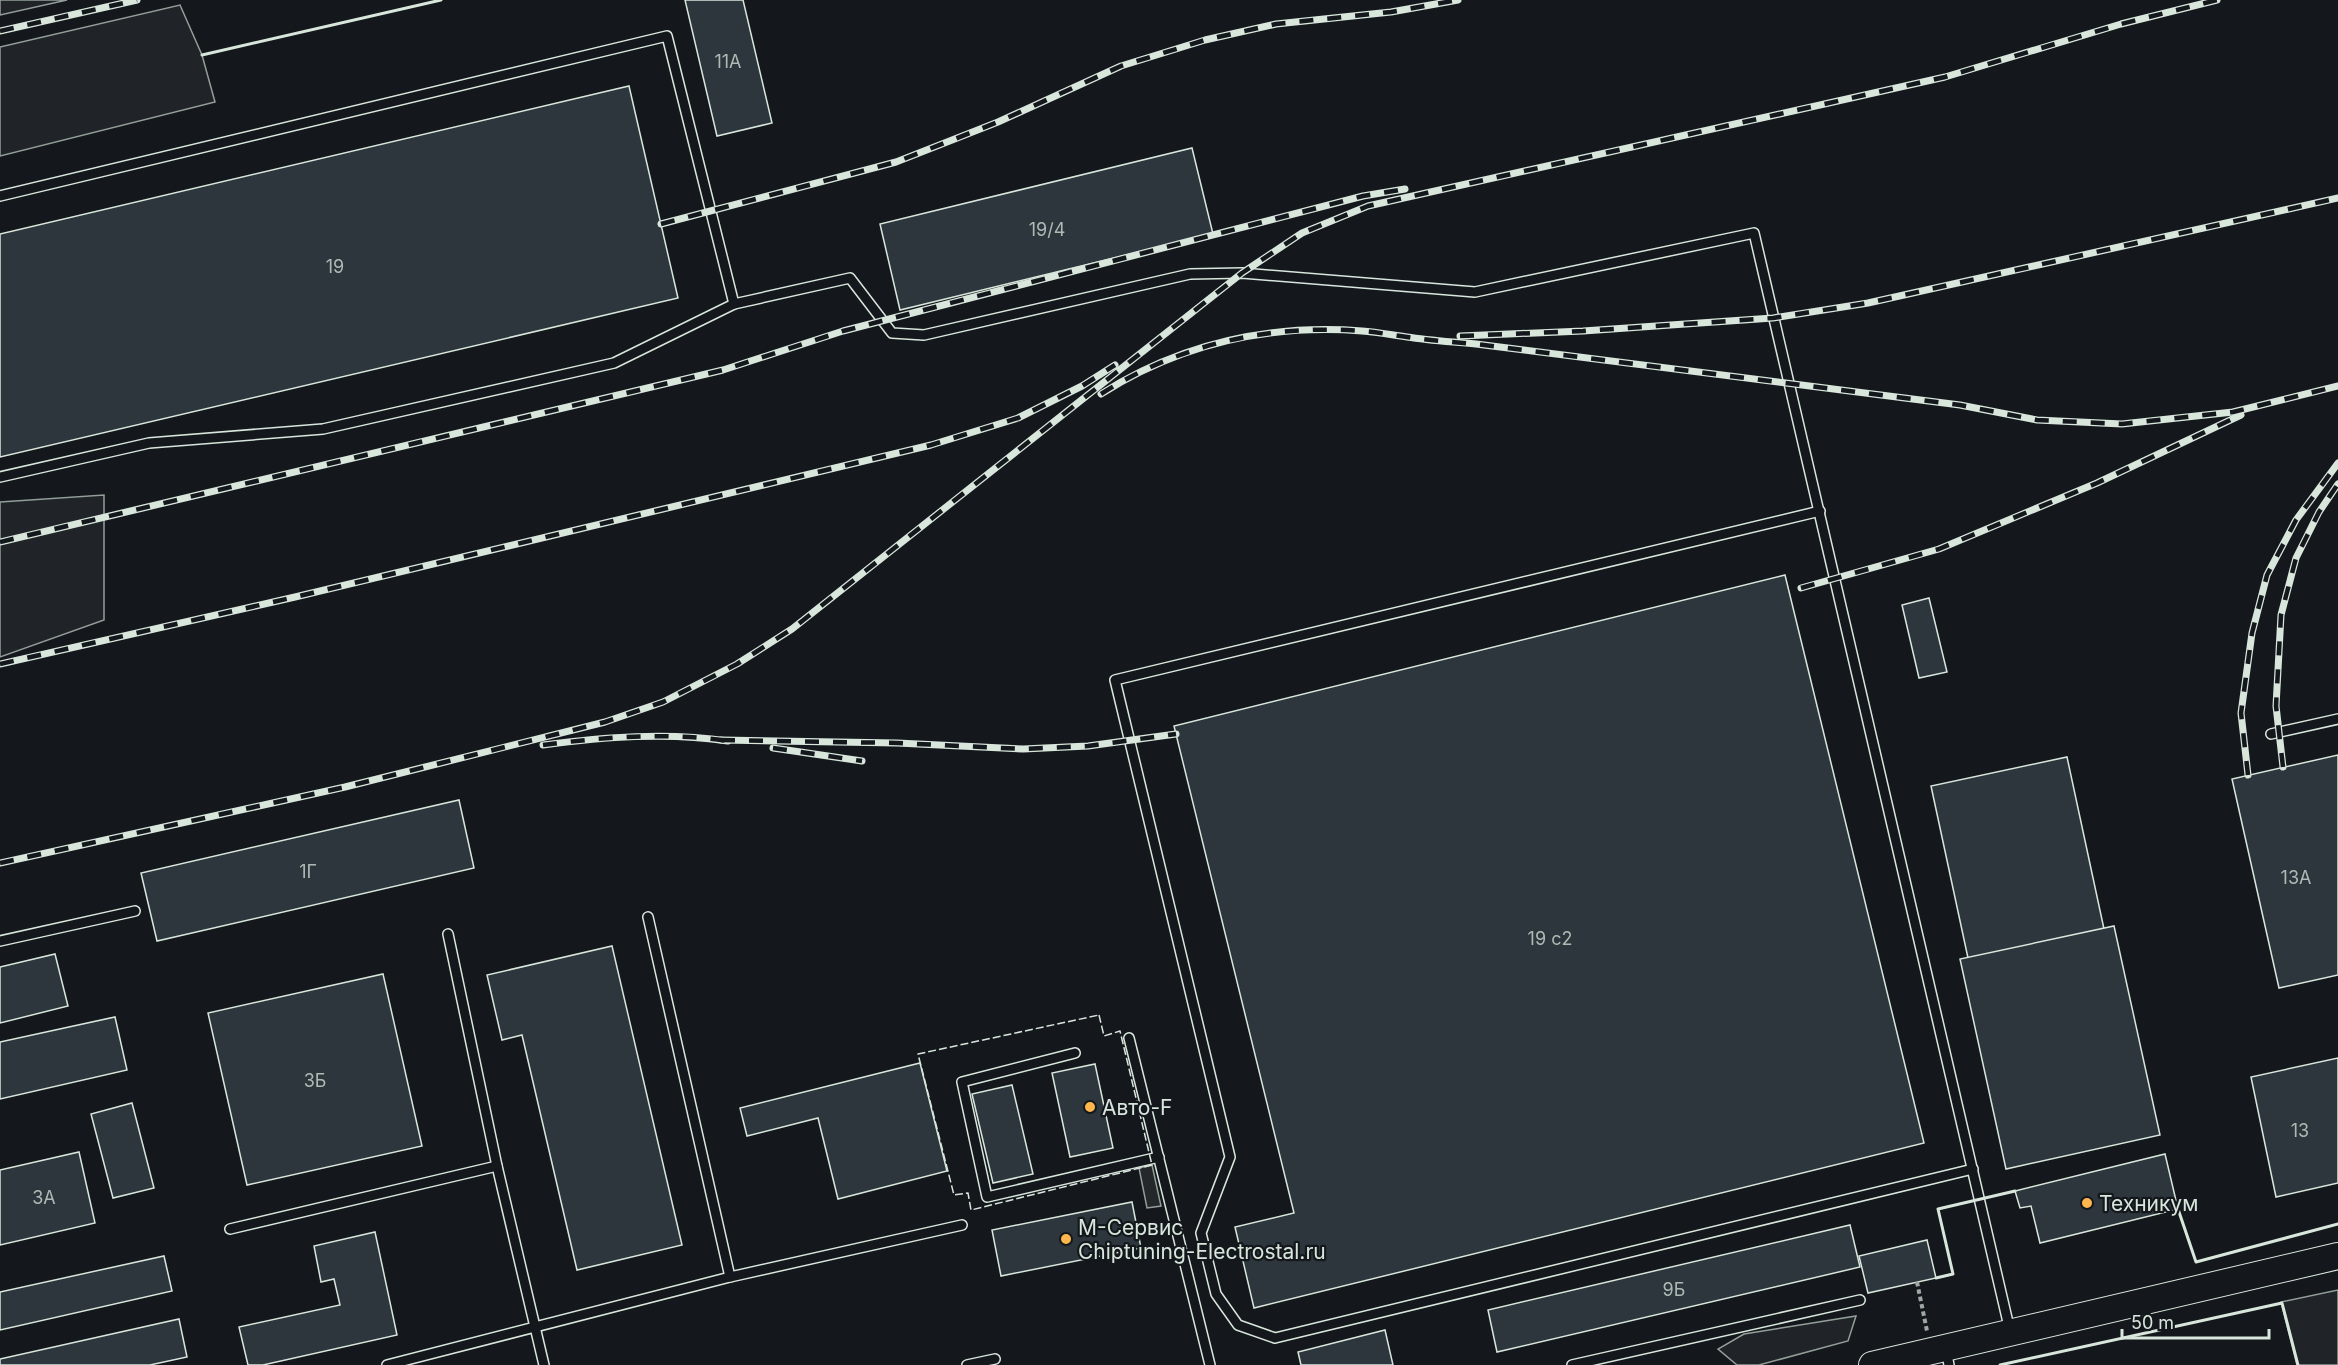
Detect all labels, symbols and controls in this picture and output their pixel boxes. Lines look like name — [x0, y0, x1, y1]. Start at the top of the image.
house number: 11А — [714, 51, 742, 72]
house number: 19/4 — [1029, 219, 1065, 240]
house number: 19 — [326, 256, 344, 277]
house number: 1Г — [299, 861, 317, 882]
house number: 13А — [2281, 867, 2311, 888]
house number: 19 с2 — [1528, 928, 1572, 949]
house number: 3Б — [304, 1070, 326, 1091]
place label: Авто-F — [1102, 1095, 1172, 1120]
marker: Авто-F — [1083, 1100, 1097, 1114]
house number: 13 — [2291, 1120, 2309, 1141]
house number: 3А — [32, 1187, 56, 1208]
place label: Техникум — [2099, 1191, 2198, 1216]
marker: Техникум — [2080, 1196, 2094, 1210]
place label: M-Сервис Chiptuning-Electrostal.ru — [1078, 1215, 1326, 1264]
marker: M-Сервис Chiptuning-Electrostal.ru — [1059, 1232, 1073, 1246]
house number: 9Б — [1663, 1279, 1685, 1300]
scale bar — [2122, 1302, 2269, 1340]
text: 50 m — [2131, 1312, 2174, 1333]

